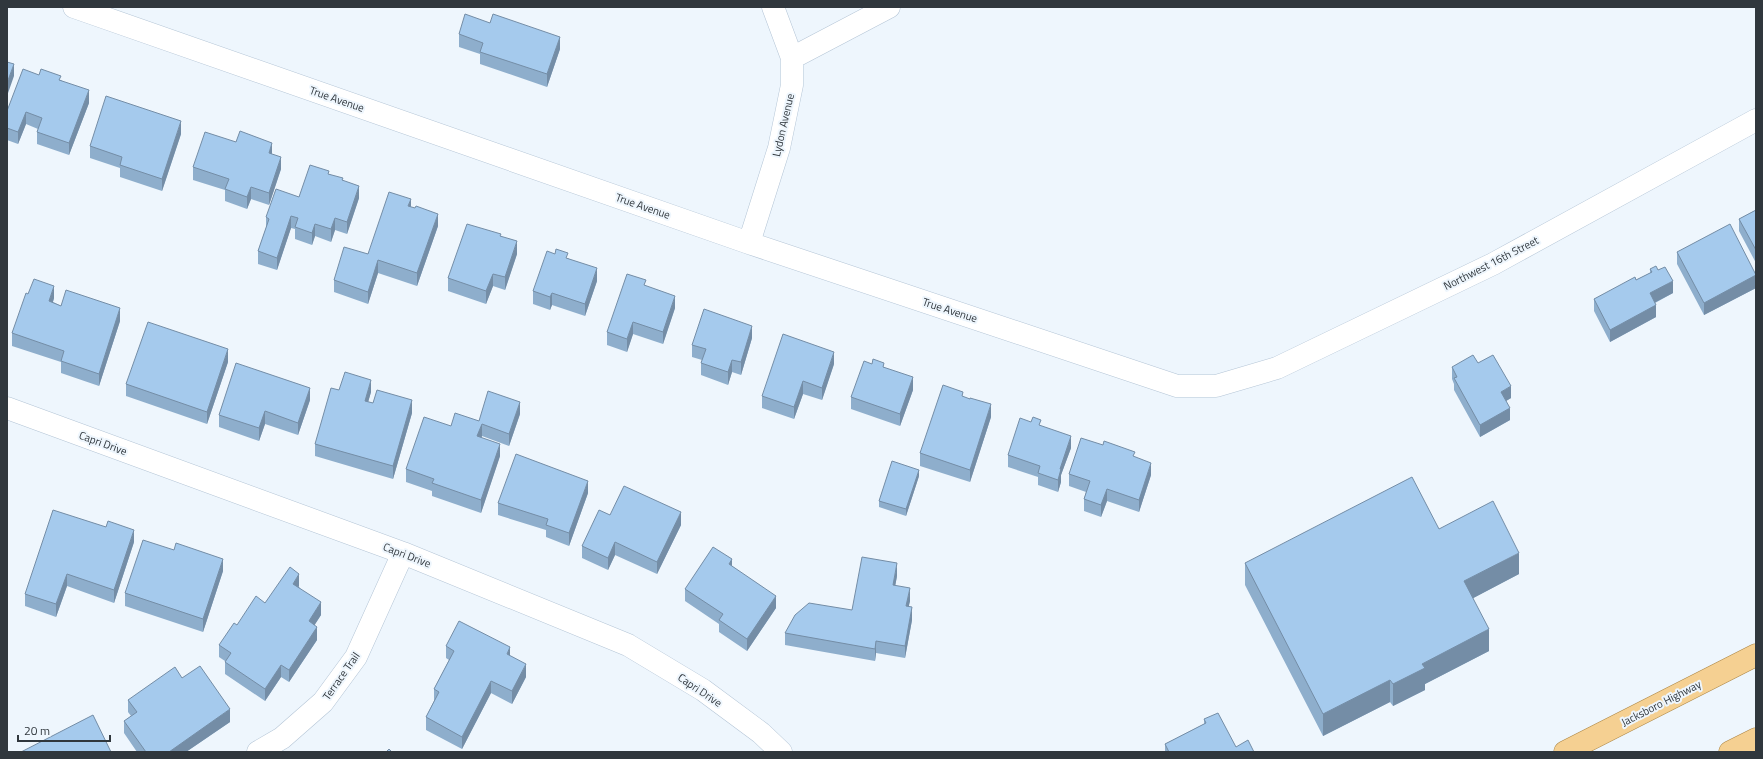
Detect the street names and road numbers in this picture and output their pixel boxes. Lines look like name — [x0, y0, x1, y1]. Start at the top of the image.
street label: True Avenue — [308, 82, 367, 116]
street label: Lydon Avenue — [768, 91, 798, 158]
street label: True Avenue — [614, 189, 673, 223]
street label: Northwest 16th Street — [1441, 232, 1541, 294]
street label: True Avenue — [920, 294, 980, 327]
street label: Capri Drive — [77, 427, 130, 459]
street label: Capri Drive — [381, 539, 434, 572]
street label: Terrace Trail — [319, 649, 363, 703]
street label: Capri Drive — [675, 669, 726, 711]
street label: Jacksboro Highway — [1618, 676, 1704, 730]

